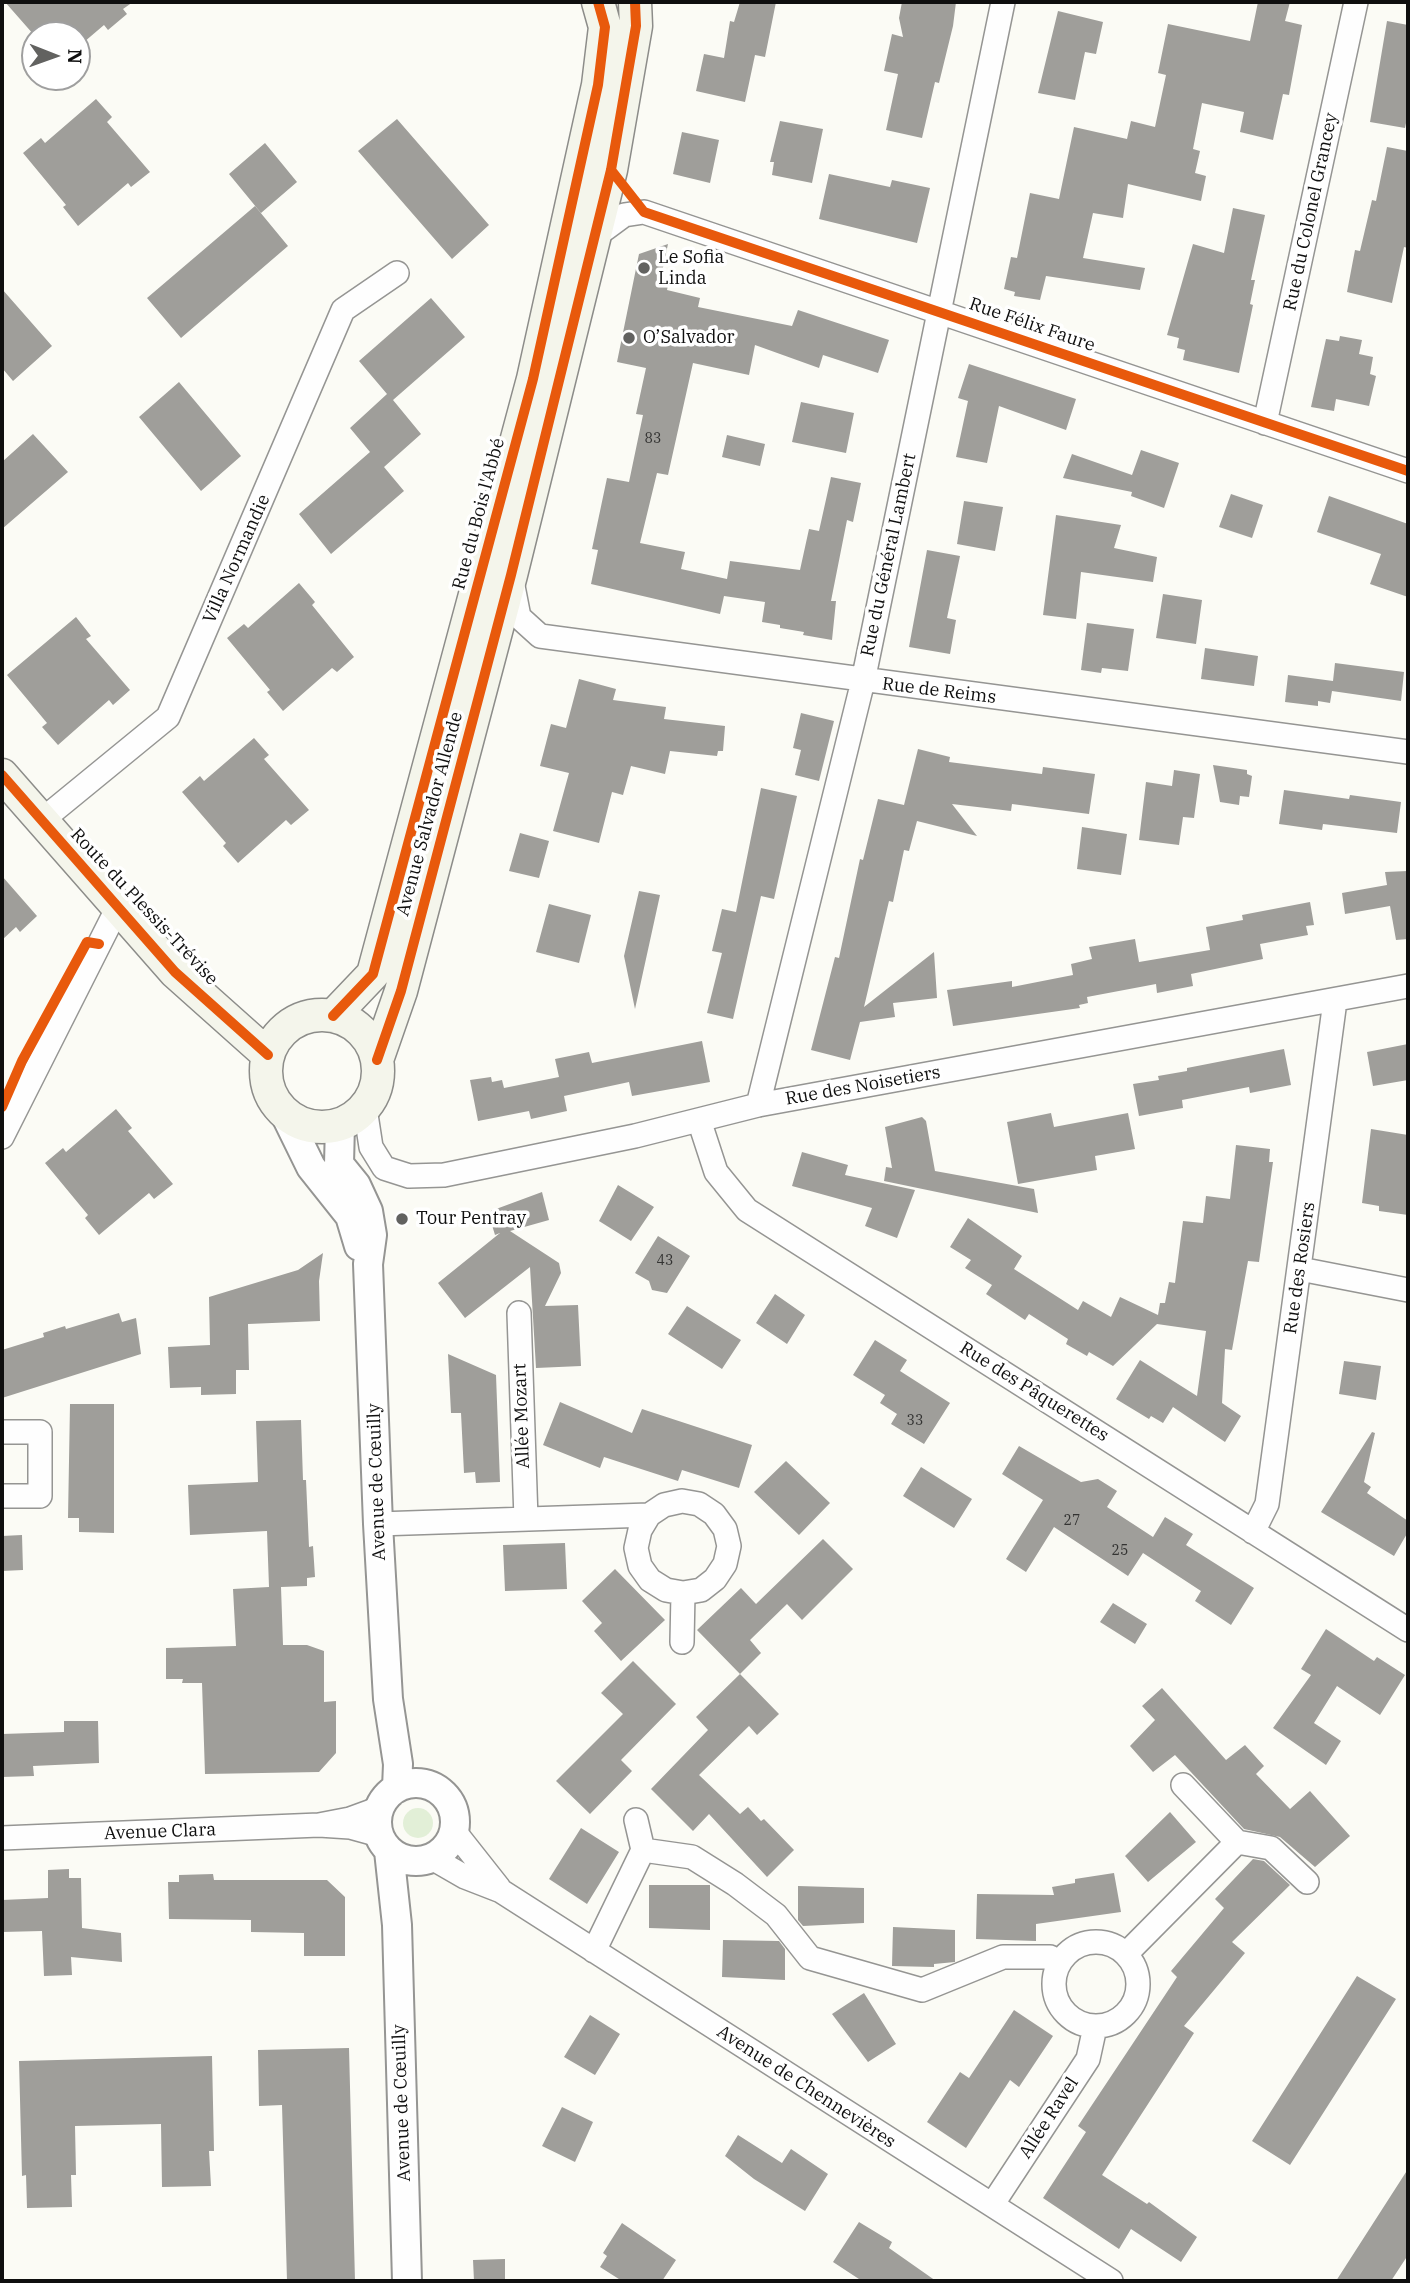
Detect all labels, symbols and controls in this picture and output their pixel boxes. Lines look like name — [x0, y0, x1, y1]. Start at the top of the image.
north arrow — [21, 21, 91, 91]
text: N — [63, 49, 87, 64]
street label: Rue du Colonel Grancey — [1279, 111, 1343, 313]
place label: Le Sofia Linda — [658, 247, 724, 290]
marker: Le Sofia Linda — [636, 260, 652, 276]
street label: Rue Félix Faure — [966, 293, 1098, 357]
place label: O’Salvador — [643, 327, 735, 349]
marker: O’Salvador — [621, 330, 637, 346]
house number: 83 — [645, 431, 661, 447]
street label: Rue du Bois l'Abbé — [448, 436, 510, 592]
street label: Rue du Général Lambert — [857, 451, 921, 659]
street label: Villa Normandie — [199, 491, 275, 627]
street label: Rue de Reims — [881, 673, 997, 709]
street label: Avenue Salvador Allende — [392, 710, 468, 918]
street label: Route du Plessis-Trévise — [66, 824, 222, 990]
street label: Rue des Noisetiers — [784, 1062, 942, 1110]
street label: Rue des Rosiers — [1280, 1200, 1320, 1336]
place label: Tour Pentray — [416, 1208, 526, 1230]
marker: Tour Pentray — [394, 1211, 410, 1227]
house number: 43 — [657, 1253, 673, 1269]
street label: Rue des Pâquerettes — [956, 1337, 1112, 1447]
street label: Allée Mozart — [509, 1363, 535, 1469]
street label: Avenue de Cœuilly — [363, 1403, 391, 1561]
house number: 33 — [907, 1413, 923, 1429]
house number: 27 — [1064, 1513, 1080, 1529]
house number: 25 — [1112, 1543, 1128, 1559]
street label: Avenue Clara — [104, 1819, 216, 1845]
street label: Avenue de Chennevières — [713, 2021, 899, 2153]
street label: Avenue de Cœuilly — [388, 2024, 416, 2182]
street label: Allée Ravel — [1015, 2073, 1083, 2163]

